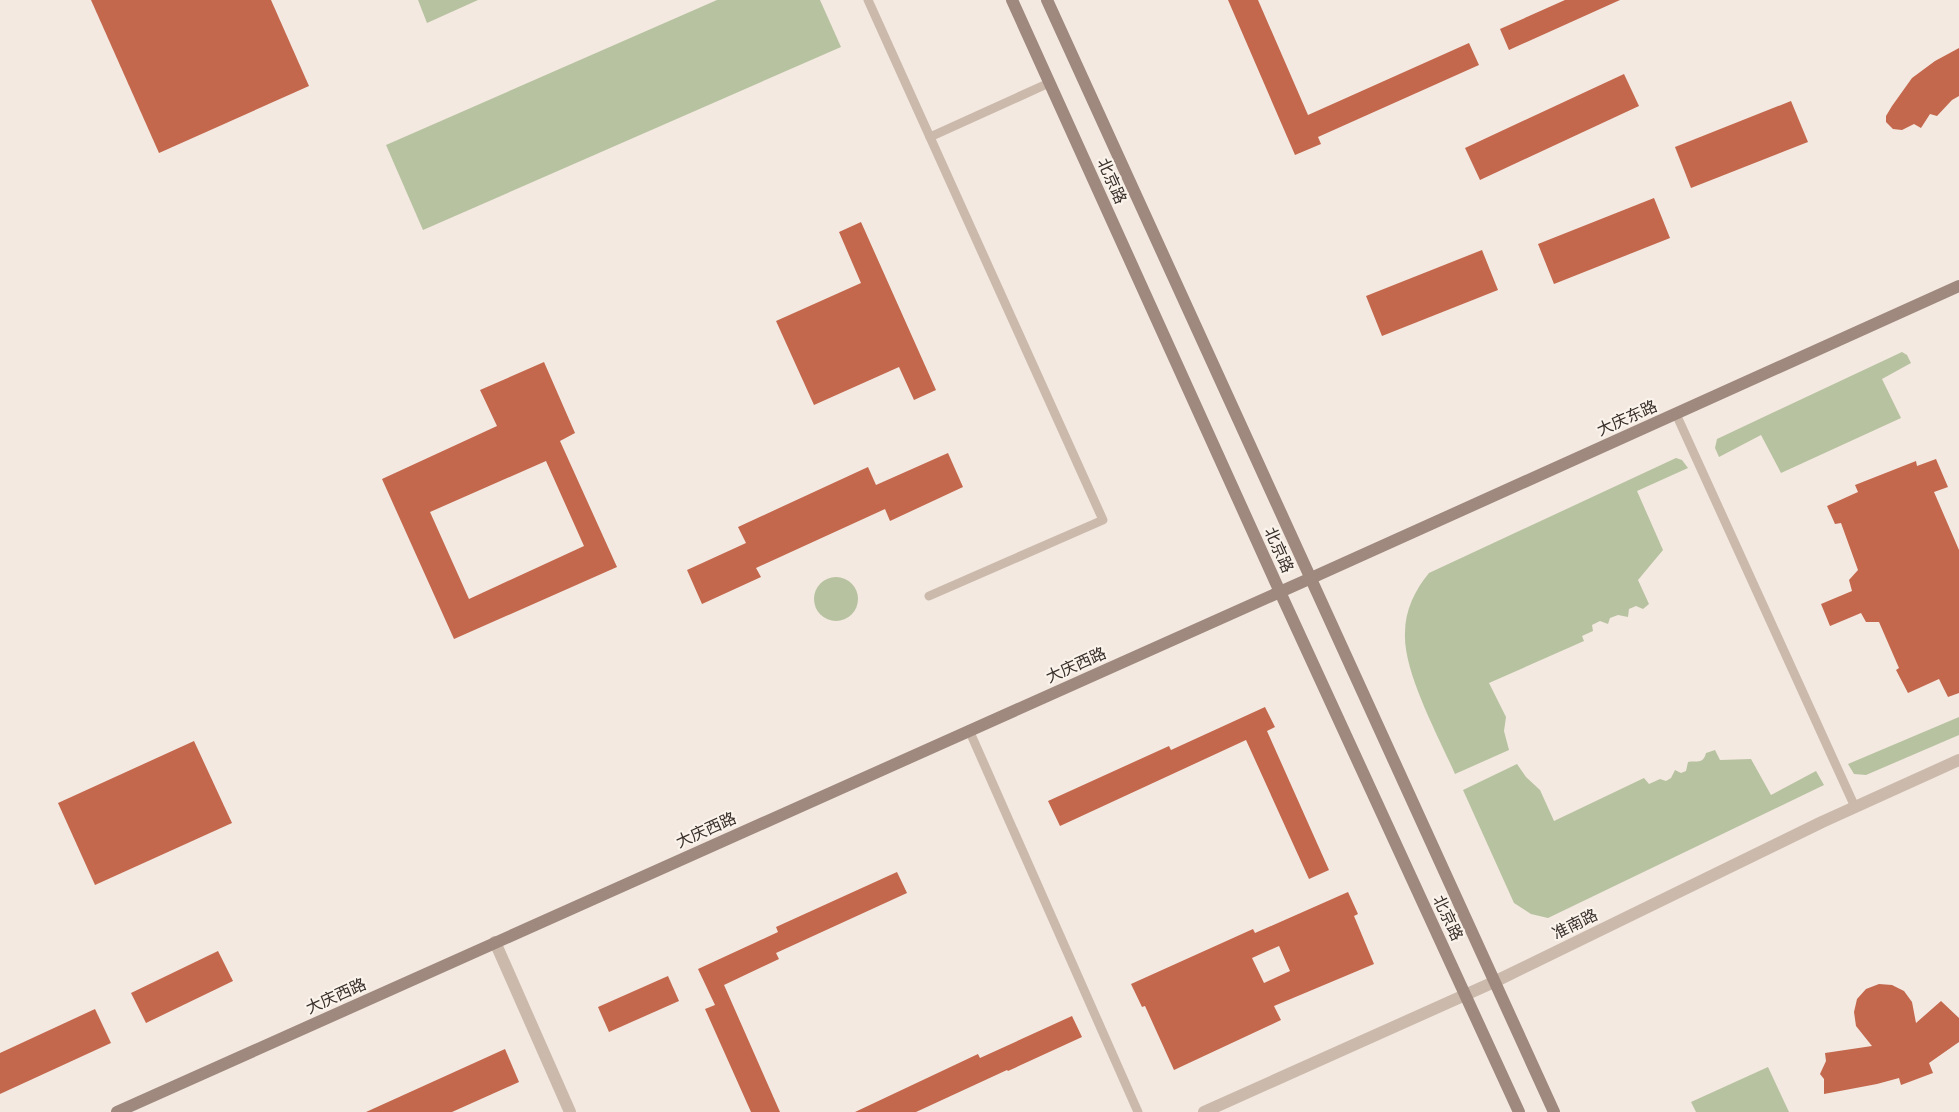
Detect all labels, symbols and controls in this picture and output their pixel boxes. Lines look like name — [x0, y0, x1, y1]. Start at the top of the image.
street label: 北京路 — [1094, 155, 1130, 207]
street label: 大庆东路 — [1594, 396, 1660, 440]
street label: 北京路 — [1261, 524, 1297, 576]
street label: 大庆西路 — [1043, 643, 1109, 687]
street label: 大庆西路 — [673, 808, 739, 852]
street label: 北京路 — [1429, 892, 1467, 944]
street label: 准南路 — [1549, 905, 1601, 943]
street label: 大庆西路 — [303, 974, 369, 1018]

